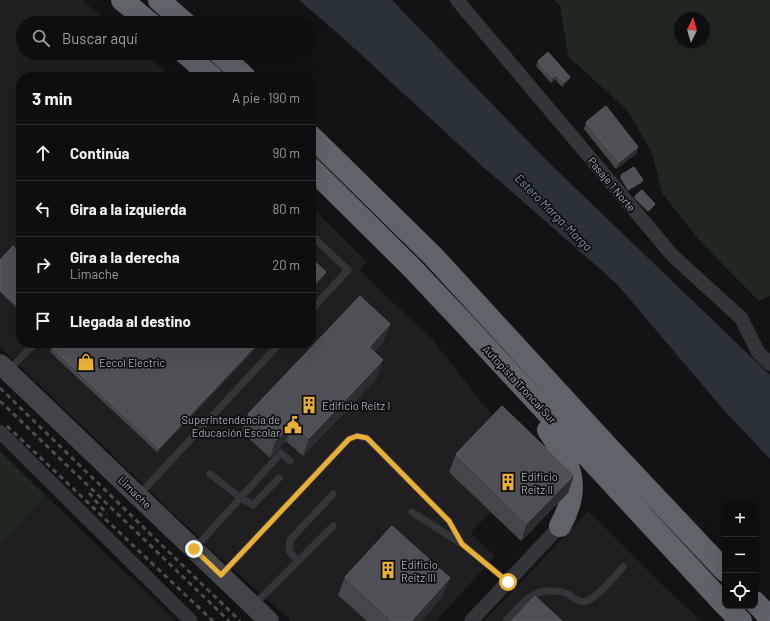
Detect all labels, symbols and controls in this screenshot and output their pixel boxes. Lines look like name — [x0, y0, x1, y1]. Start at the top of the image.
north arrow — [674, 12, 710, 48]
search box — [16, 16, 316, 60]
icon: search — [30, 27, 52, 49]
text: Buscar aquí — [62, 29, 138, 47]
text: 3 min — [32, 88, 72, 108]
text: A pie · 190 m — [232, 90, 300, 106]
icon: ahead — [32, 142, 54, 164]
text: Continúa — [70, 144, 130, 162]
text: 90 m — [273, 145, 300, 161]
street label: Pasaje 1 Norte — [585, 154, 639, 214]
water label: Estero Marga-Marga — [513, 171, 595, 253]
icon: left — [32, 198, 54, 220]
text: Gira a la izquierda — [70, 200, 186, 218]
text: 80 m — [273, 201, 300, 217]
text: Gira a la derecha — [70, 248, 180, 266]
icon: right — [32, 254, 54, 276]
text: 20 m — [272, 257, 300, 273]
text: Limache — [70, 266, 119, 282]
icon: arrive — [32, 310, 54, 332]
text: Llegada al destino — [70, 312, 191, 330]
street label: Autopista Troncal Sur — [480, 342, 560, 426]
shop icon: Eecol Electric — [76, 352, 96, 372]
place label: Eecol Electric — [99, 356, 166, 369]
building icon: Edificio Reitz I — [299, 395, 319, 415]
place label: Edificio Reitz I — [322, 399, 390, 412]
place label: Superintendencia de Educación Escolar — [182, 413, 280, 439]
public building icon: Superintendencia de Educación Escolar — [283, 415, 303, 435]
place label: Edificio Reitz II — [521, 470, 558, 496]
building icon: Edificio Reitz II — [498, 472, 518, 492]
street label: Limache — [116, 473, 154, 511]
map controls — [722, 501, 758, 609]
button: + — [722, 501, 758, 537]
button: − — [722, 537, 758, 573]
route end — [185, 540, 203, 558]
place label: Edificio Reitz III — [401, 558, 438, 584]
building icon: Edificio Reitz III — [378, 560, 398, 580]
route start — [499, 573, 517, 591]
button: locate — [722, 573, 758, 609]

